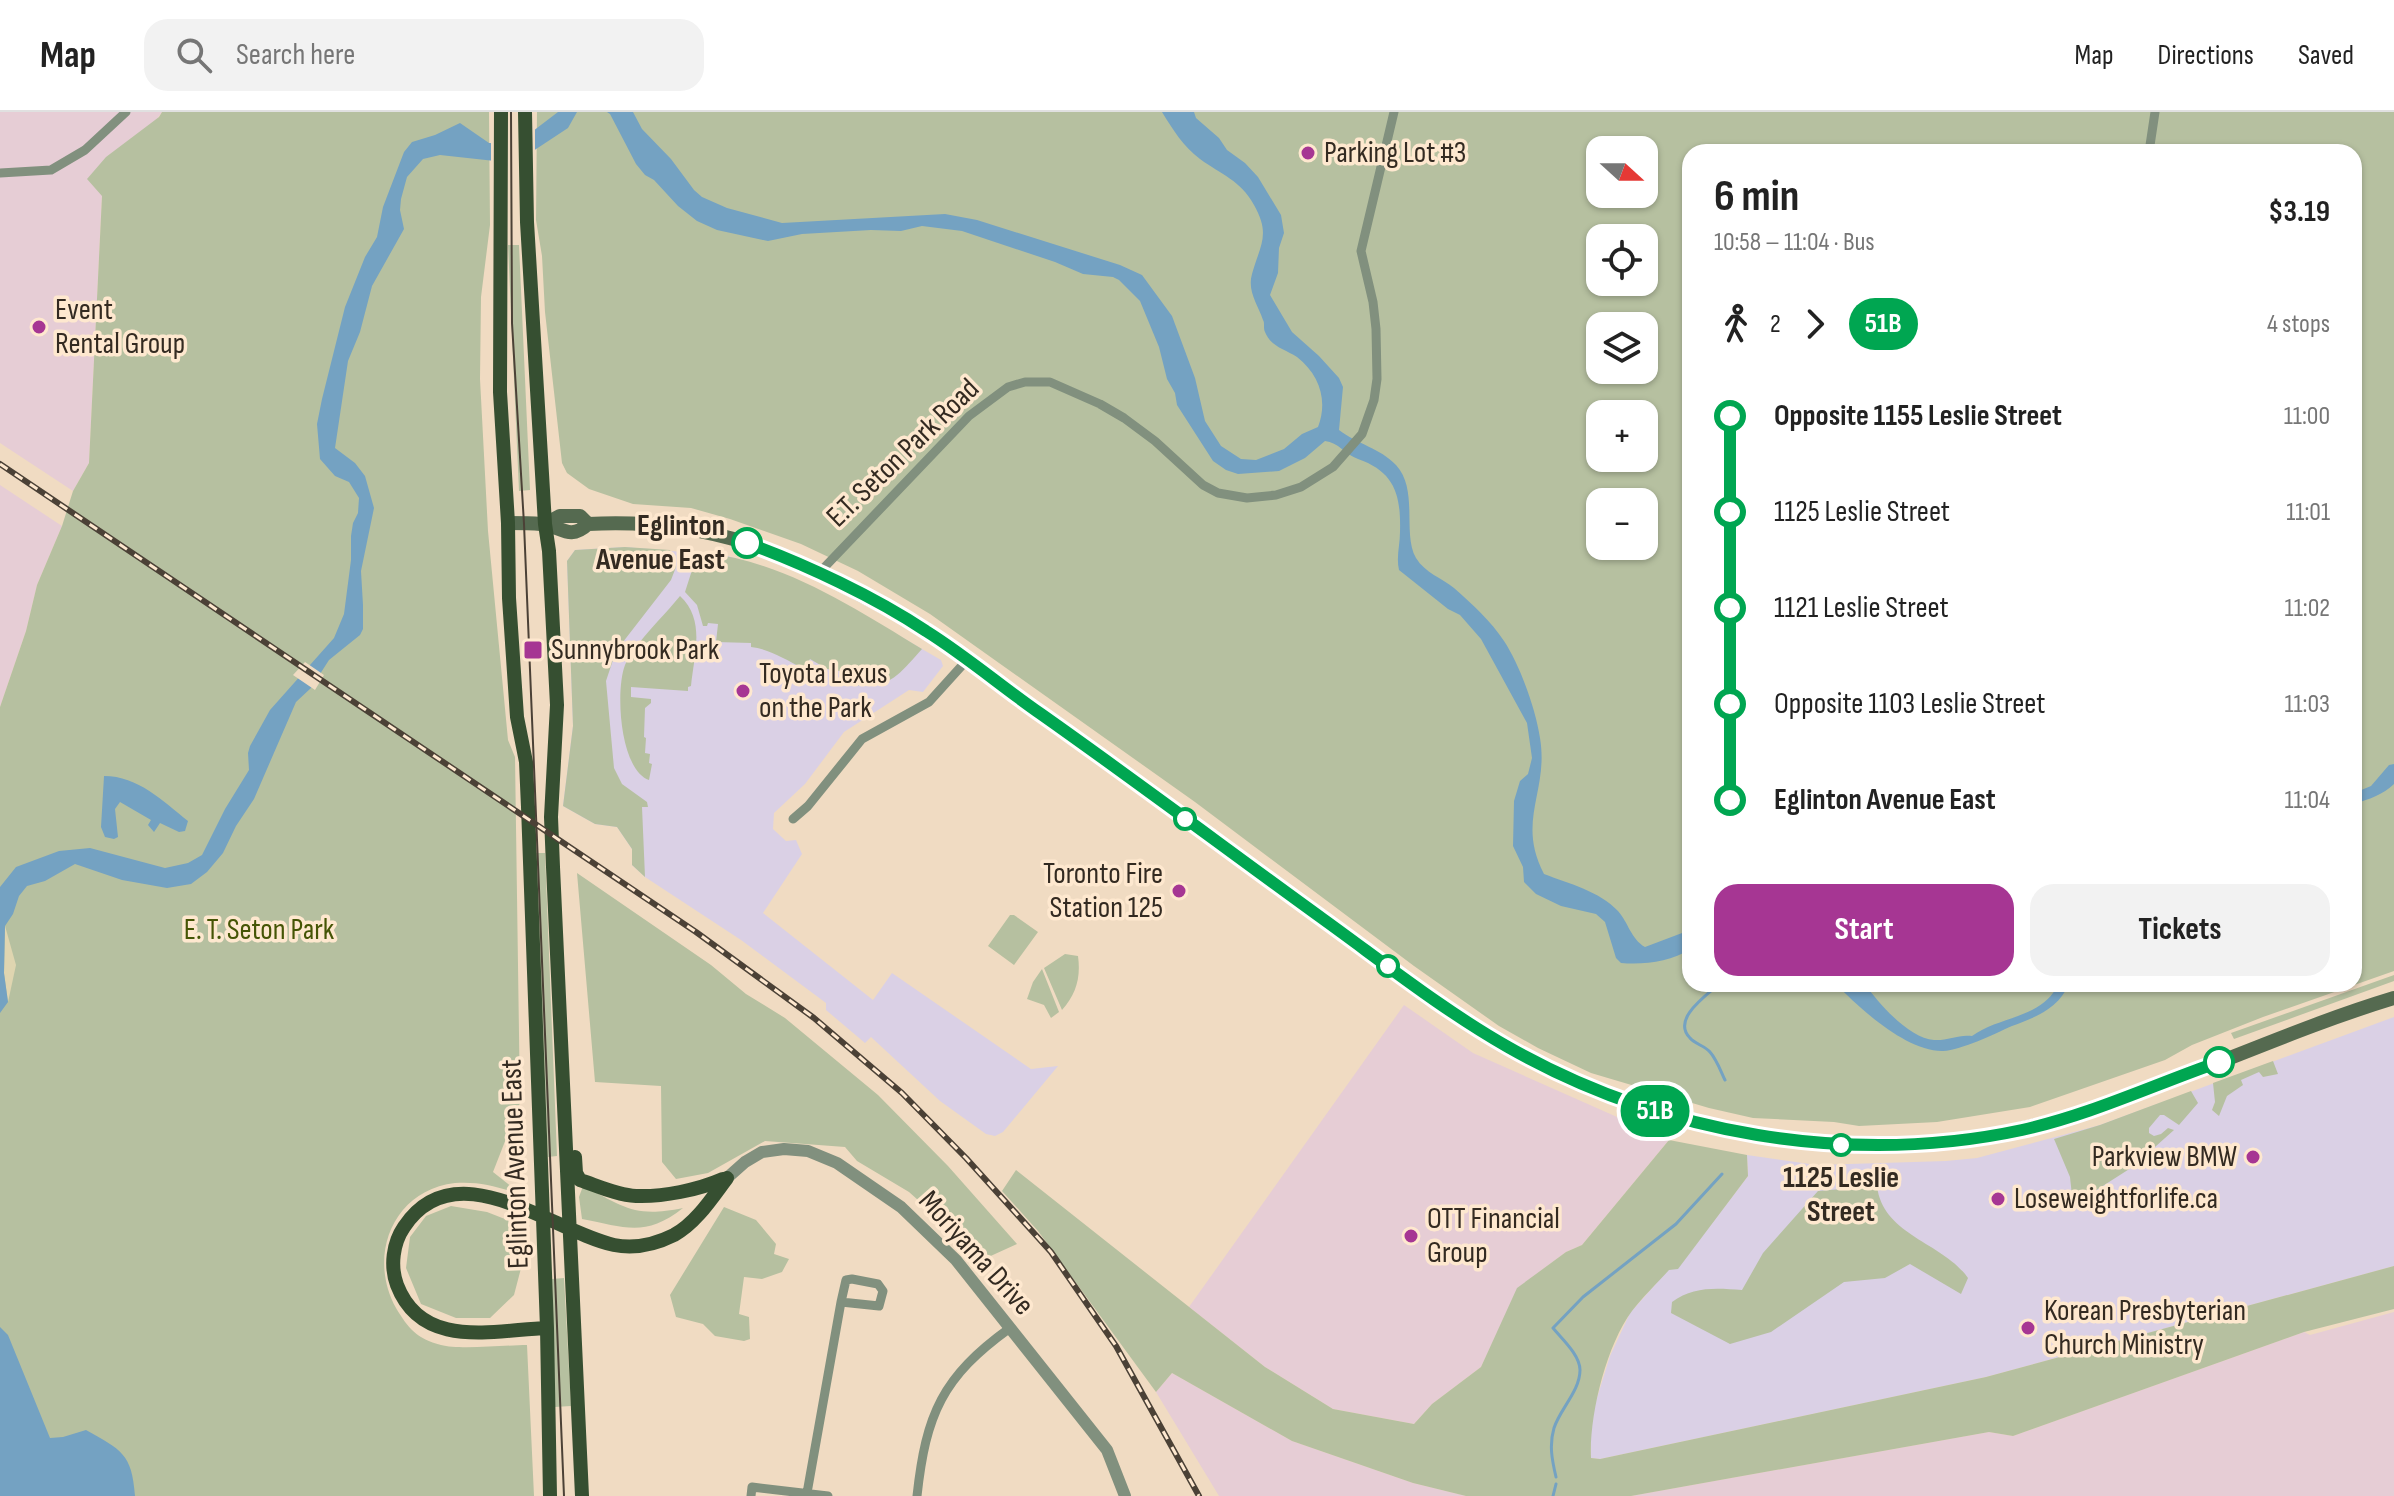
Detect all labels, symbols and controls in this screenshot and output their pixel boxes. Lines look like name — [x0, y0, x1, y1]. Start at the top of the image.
search box — [144, 19, 704, 91]
text: Map — [40, 33, 96, 78]
icon: search — [172, 33, 216, 77]
text: Search here — [236, 37, 355, 73]
text: Map — [2075, 39, 2114, 72]
text: Directions — [2158, 39, 2254, 72]
text: Saved — [2298, 39, 2354, 72]
place label: Parking Lot #3 — [1324, 135, 1466, 171]
north arrow — [1586, 136, 1658, 208]
map controls — [1586, 136, 1658, 560]
marker: Parking Lot #3 — [1299, 144, 1317, 162]
text: 6 min — [1714, 170, 1799, 223]
text: $3.19 — [2268, 194, 2330, 230]
button: locate — [1586, 224, 1658, 296]
text: 10:58 – 11:04 · Bus — [1714, 227, 1875, 258]
place label: Event Rental Group — [55, 292, 185, 362]
icon: walk — [1714, 302, 1758, 346]
icon: forward — [1793, 302, 1837, 346]
text: 51B — [1865, 307, 1902, 340]
text: 2 — [1770, 309, 1781, 340]
text: 4 stops — [2267, 309, 2330, 340]
button: layers — [1586, 312, 1658, 384]
marker: Event Rental Group — [30, 318, 48, 336]
street label: E.T. Seton Park Road — [819, 371, 987, 535]
text: Opposite 1155 Leslie Street — [1774, 398, 2062, 434]
button: + — [1586, 400, 1658, 472]
text: 11:00 — [2284, 401, 2330, 432]
button: − — [1586, 488, 1658, 560]
text: 1125 Leslie Street — [1774, 494, 1950, 530]
text: 11:01 — [2286, 497, 2330, 528]
place label: Eglinton Avenue East — [595, 508, 725, 578]
marker: Eglinton Avenue East — [732, 528, 762, 558]
text: 1121 Leslie Street — [1774, 590, 1949, 626]
text: 11:02 — [2285, 593, 2330, 624]
place label: Sunnybrook Park — [551, 632, 720, 668]
marker: Sunnybrook Park — [522, 639, 544, 661]
place label: Toyota Lexus on the Park — [759, 656, 888, 726]
marker: Toyota Lexus on the Park — [734, 682, 752, 700]
text: Opposite 1103 Leslie Street — [1774, 686, 2045, 722]
text: 11:03 — [2284, 689, 2330, 720]
text: Eglinton Avenue East — [1774, 782, 1996, 818]
text: 11:04 — [2284, 785, 2330, 816]
unlabelled marker — [1174, 808, 1196, 830]
place label: Toronto Fire Station 125 — [1043, 856, 1163, 926]
marker: Toronto Fire Station 125 — [1170, 882, 1188, 900]
button: Start — [1714, 884, 2014, 976]
button: Tickets — [2030, 884, 2330, 976]
park label: E. T. Seton Park — [184, 912, 335, 948]
unlabelled marker — [1377, 955, 1399, 977]
unlabelled marker — [2204, 1047, 2234, 1077]
street label: Eglinton Avenue East — [493, 1059, 537, 1269]
line badge: 51B — [1609, 1085, 1701, 1137]
text: 51B — [1637, 1094, 1673, 1127]
marker: 1125 Leslie Street — [1830, 1134, 1852, 1156]
place label: Parkview BMW — [2092, 1139, 2237, 1175]
marker: Parkview BMW — [2244, 1148, 2262, 1166]
place label: 1125 Leslie Street — [1783, 1160, 1899, 1230]
place label: Loseweightforlife.ca — [2014, 1181, 2218, 1217]
street label: Moriyama Drive — [911, 1183, 1041, 1323]
marker: Loseweightforlife.ca — [1989, 1190, 2007, 1208]
place label: OTT Financial Group — [1427, 1201, 1560, 1271]
marker: OTT Financial Group — [1402, 1227, 1420, 1245]
place label: Korean Presbyterian Church Ministry — [2044, 1293, 2246, 1363]
marker: Korean Presbyterian Church Ministry — [2019, 1319, 2037, 1337]

